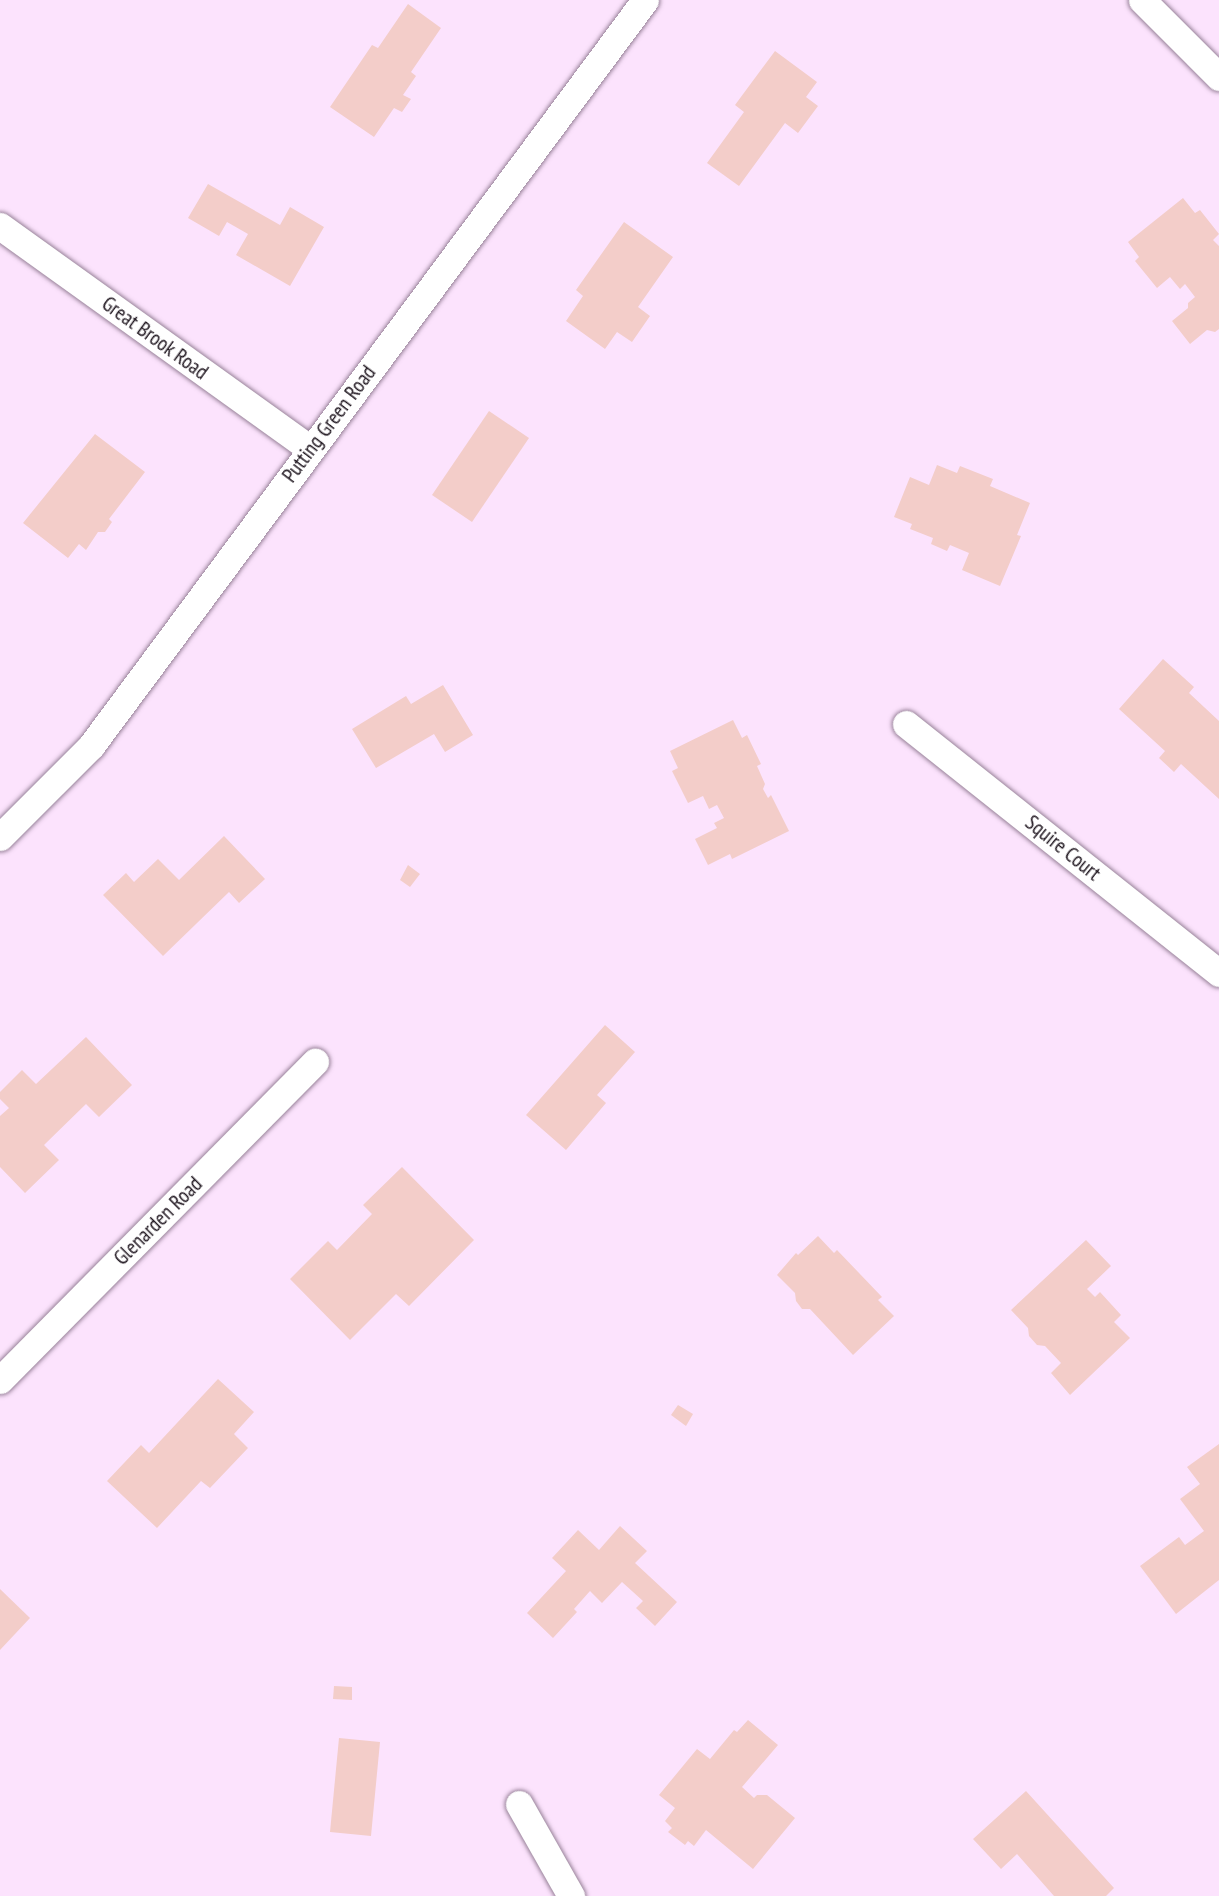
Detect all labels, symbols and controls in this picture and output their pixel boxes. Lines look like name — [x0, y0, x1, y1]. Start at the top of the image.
street label: Great Brook Road — [97, 291, 213, 385]
street label: Putting Green Road — [277, 361, 381, 487]
street label: Squire Court — [1020, 810, 1106, 886]
street label: Glenarden Road — [109, 1172, 207, 1270]

